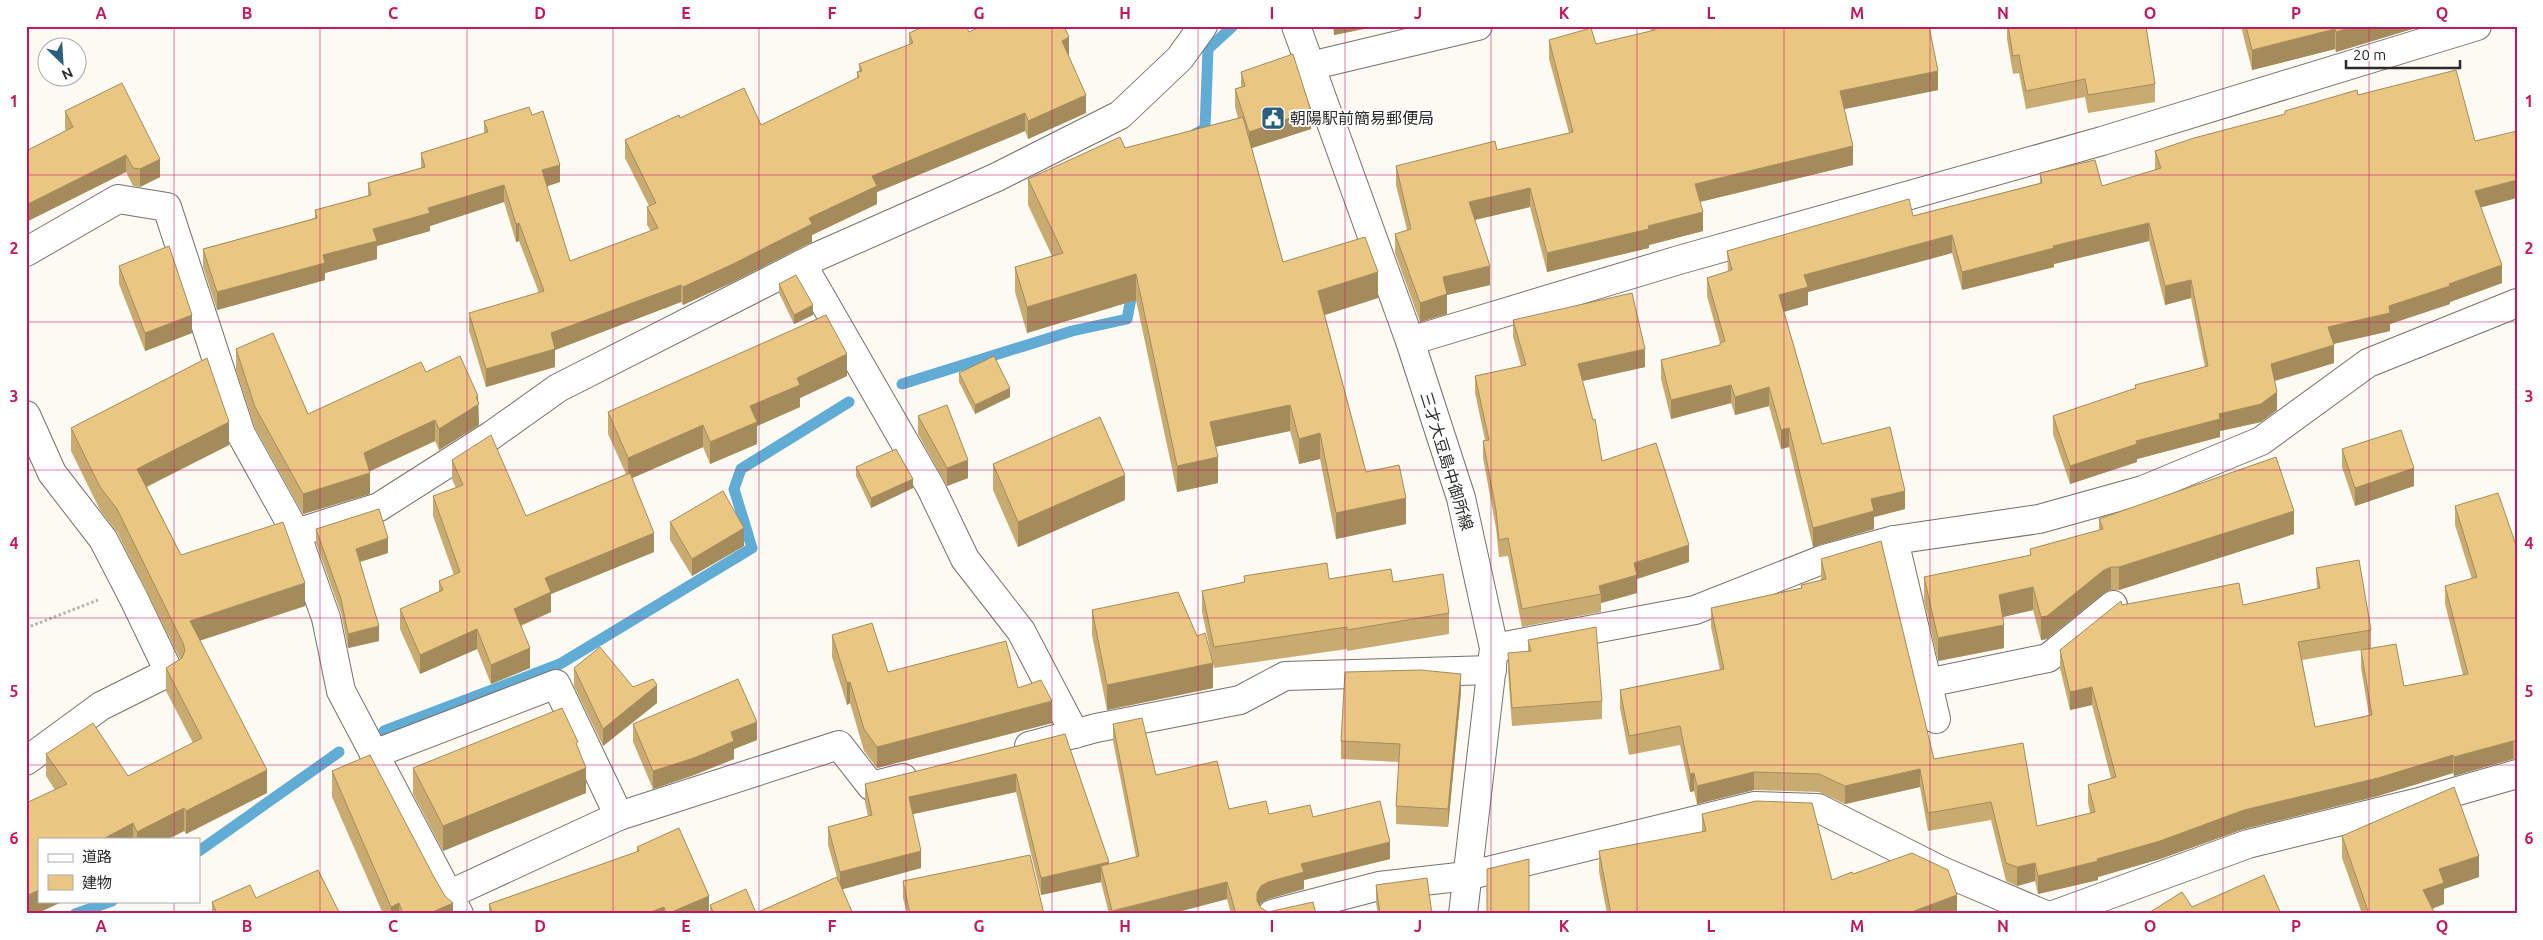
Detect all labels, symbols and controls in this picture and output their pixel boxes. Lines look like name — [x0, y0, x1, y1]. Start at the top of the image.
text: A — [95, 4, 107, 22]
text: B — [242, 4, 252, 22]
text: C — [388, 4, 398, 22]
text: D — [534, 4, 546, 22]
text: E — [681, 4, 691, 22]
text: F — [828, 4, 837, 22]
text: G — [973, 4, 985, 22]
text: H — [1119, 4, 1131, 22]
text: I — [1270, 4, 1274, 22]
text: J — [1414, 4, 1422, 22]
text: K — [1559, 4, 1570, 22]
text: L — [1707, 4, 1716, 22]
text: M — [1850, 4, 1864, 22]
text: N — [1997, 4, 2009, 22]
text: O — [2144, 4, 2156, 22]
text: P — [2291, 4, 2301, 22]
text: Q — [2436, 4, 2448, 22]
north arrow — [38, 38, 88, 88]
scale bar — [2346, 38, 2459, 70]
text: 20 m — [2353, 46, 2386, 63]
text: N — [59, 64, 76, 83]
text: 1 — [9, 92, 19, 110]
text: 1 — [2524, 92, 2534, 110]
public building icon: 朝陽駅前簡易郵便局 — [1260, 105, 1286, 131]
place label: 朝陽駅前簡易郵便局 — [1290, 109, 1434, 127]
text: 2 — [9, 239, 19, 257]
text: 2 — [2524, 239, 2534, 257]
text: 3 — [9, 387, 19, 405]
text: 3 — [2524, 387, 2534, 405]
street label: 三才大豆島中御所線 — [1417, 390, 1477, 532]
text: 4 — [9, 534, 19, 552]
text: 4 — [2524, 534, 2534, 552]
text: 5 — [9, 682, 19, 700]
text: 5 — [2524, 682, 2534, 700]
text: 6 — [9, 829, 19, 847]
text: 6 — [2524, 829, 2534, 847]
legend — [38, 838, 200, 902]
text: 道路 — [82, 848, 112, 865]
text: 建物 — [82, 874, 112, 891]
text: A — [95, 917, 107, 935]
text: B — [242, 917, 252, 935]
text: C — [388, 917, 398, 935]
text: D — [534, 917, 546, 935]
text: E — [681, 917, 691, 935]
text: F — [828, 917, 837, 935]
text: G — [973, 917, 985, 935]
text: H — [1119, 917, 1131, 935]
text: I — [1270, 917, 1274, 935]
text: J — [1414, 917, 1422, 935]
text: K — [1559, 917, 1570, 935]
text: L — [1707, 917, 1716, 935]
text: M — [1850, 917, 1864, 935]
text: N — [1997, 917, 2009, 935]
text: O — [2144, 917, 2156, 935]
text: P — [2291, 917, 2301, 935]
text: Q — [2436, 917, 2448, 935]

